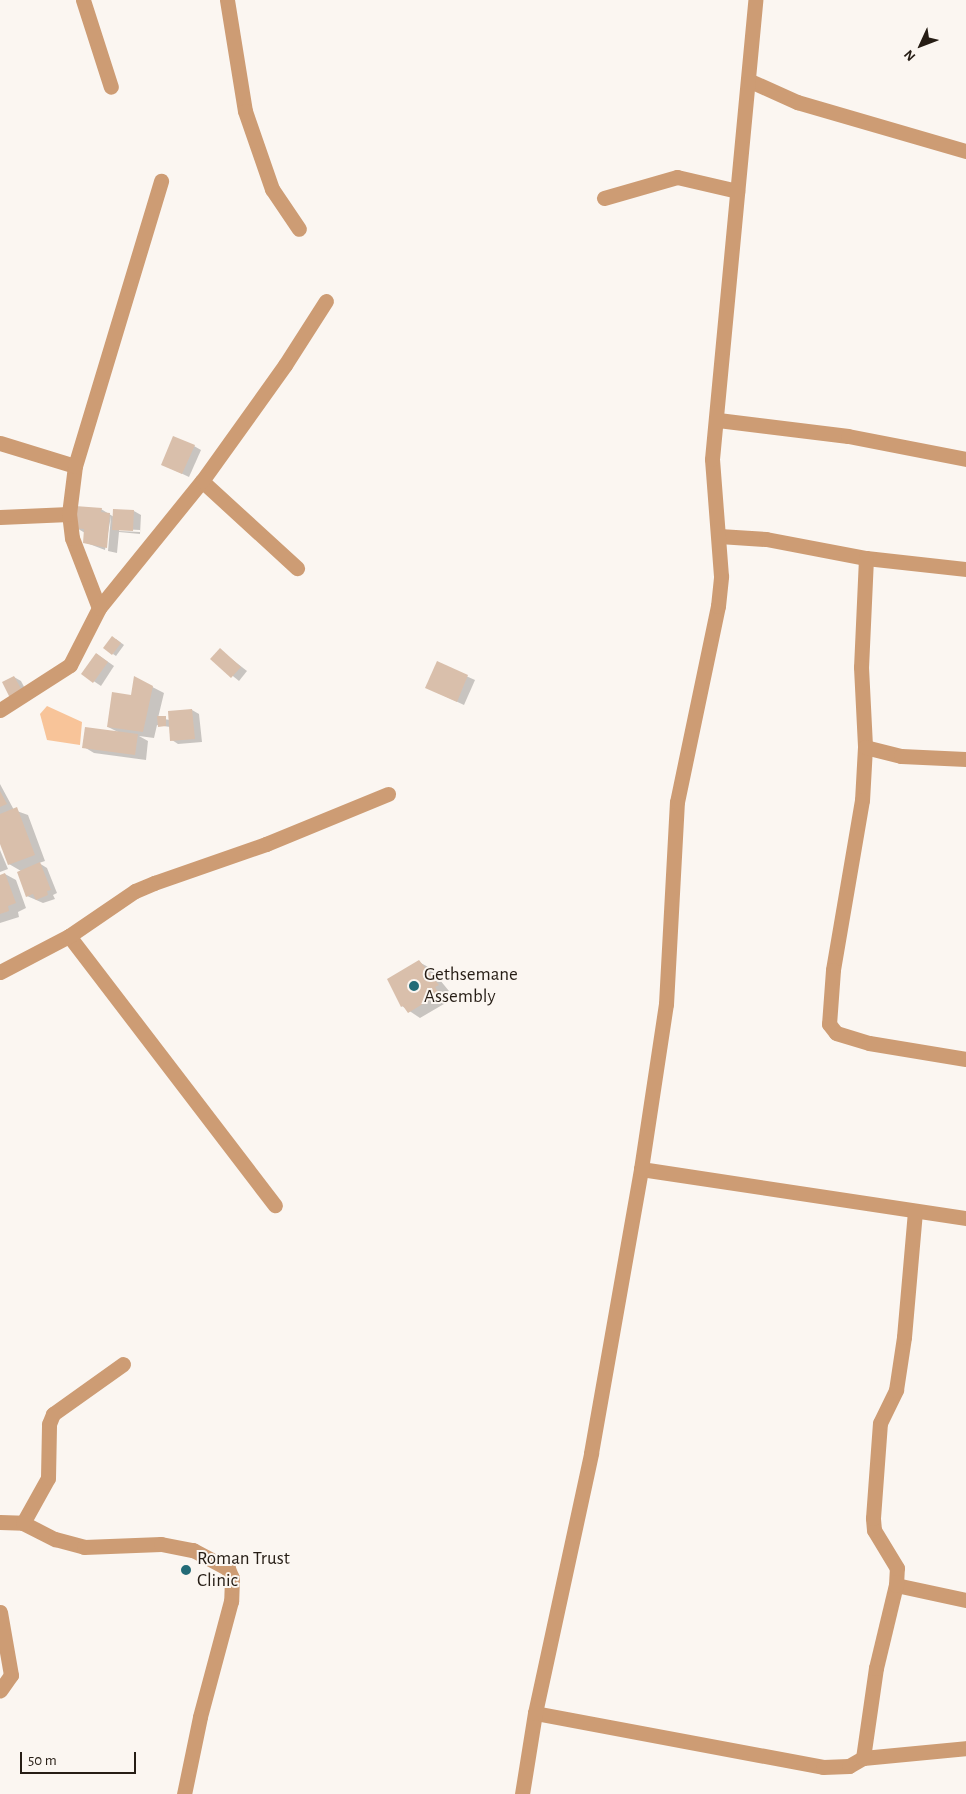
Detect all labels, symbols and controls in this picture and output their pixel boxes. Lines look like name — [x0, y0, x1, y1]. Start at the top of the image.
north arrow — [896, 20, 946, 70]
text: N — [902, 47, 918, 64]
place label: Gethsemane Assembly — [424, 964, 518, 1008]
marker: Gethsemane Assembly — [408, 980, 420, 992]
place label: Roman Trust Clinic — [197, 1548, 290, 1592]
marker: Roman Trust Clinic — [179, 1563, 193, 1577]
scale bar — [22, 1742, 139, 1774]
text: 50 m — [28, 1753, 57, 1768]

